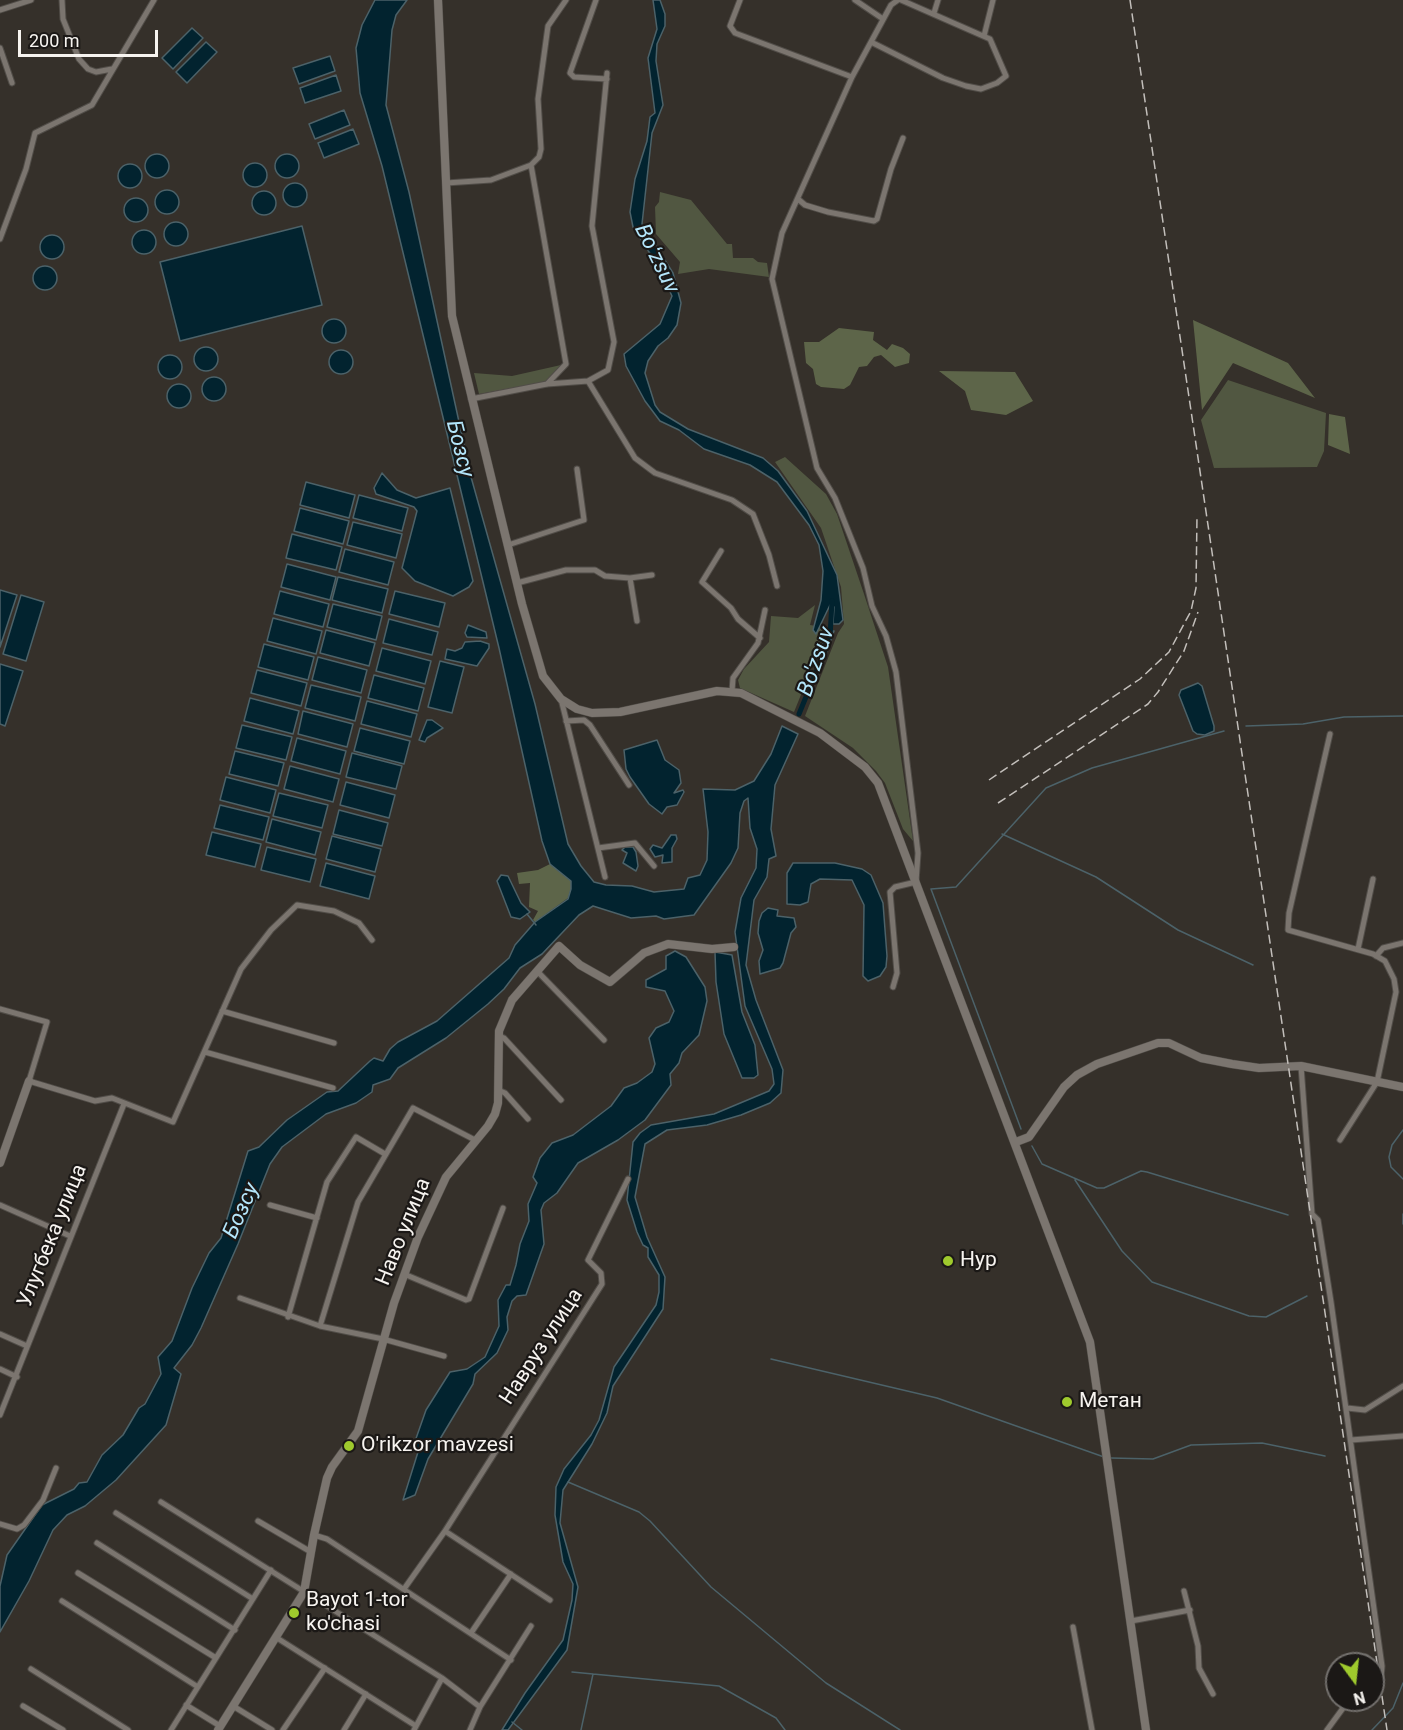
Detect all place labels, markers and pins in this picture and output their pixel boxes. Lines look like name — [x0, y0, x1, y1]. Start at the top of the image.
place label: Нур — [960, 1248, 997, 1274]
marker: Нур — [941, 1254, 955, 1268]
place label: Метан — [1079, 1389, 1142, 1415]
marker: Метан — [1060, 1395, 1074, 1409]
place label: O'rikzor mavzesi — [361, 1433, 514, 1459]
marker: O'rikzor mavzesi — [342, 1439, 356, 1453]
place label: Bayot 1-tor ko'chasi — [306, 1588, 408, 1638]
marker: Bayot 1-tor ko'chasi — [287, 1606, 301, 1620]

